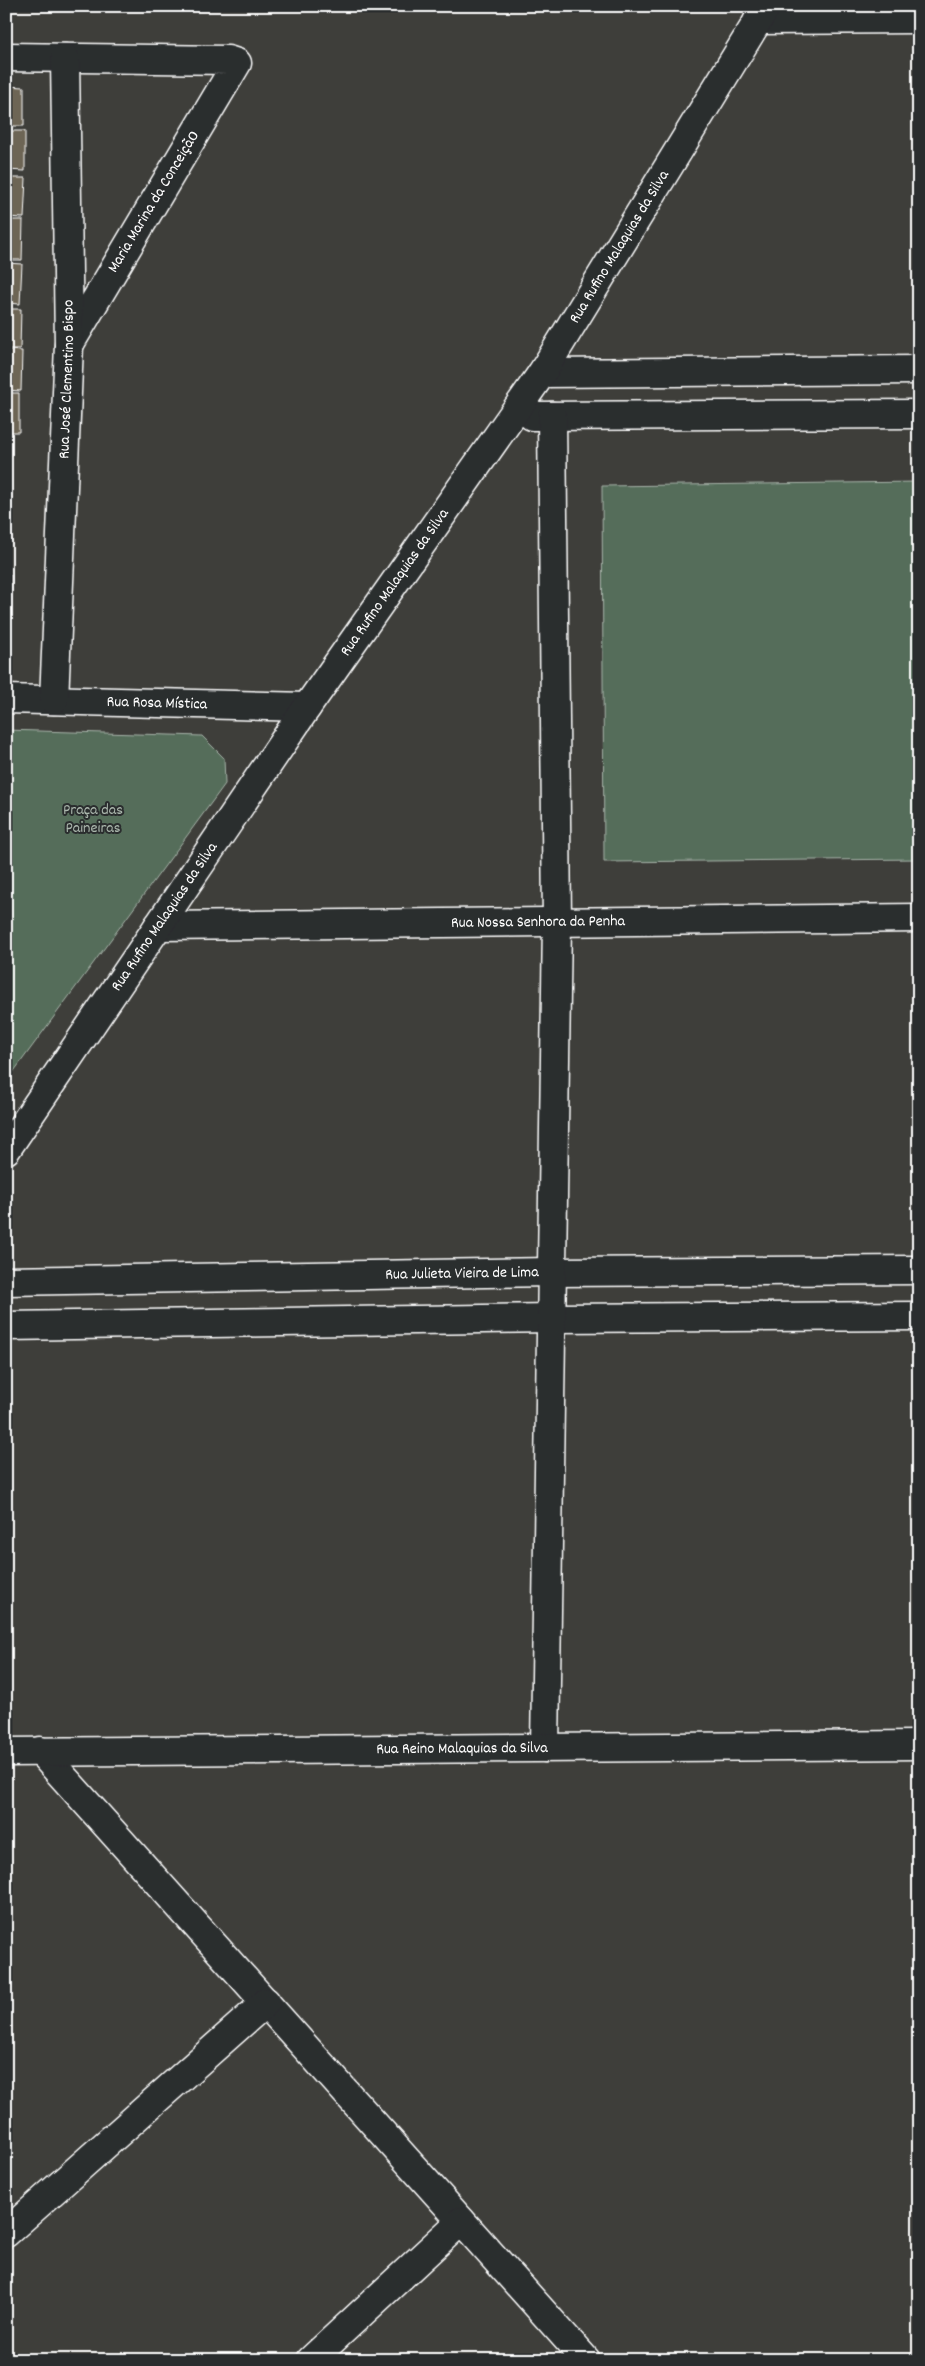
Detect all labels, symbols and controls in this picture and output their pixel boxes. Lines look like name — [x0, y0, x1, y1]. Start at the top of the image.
street label: Maria Marina da Conceiçãо — [102, 127, 206, 277]
street label: Rua Rufino Malaquias da Silva — [564, 165, 675, 328]
street label: Rua José Clementino Bispo — [53, 300, 81, 459]
street label: Rua Rufino Malaquias da Silva — [335, 503, 455, 661]
street label: Rua Rosa Mística — [106, 690, 208, 716]
park label: Praça das Paineiras — [63, 799, 123, 840]
street label: Rua Rufino Malaquias da Silva — [105, 837, 224, 996]
street label: Rua Nossa Senhora da Penha — [451, 910, 626, 934]
street label: Rua Julieta Vieira de Lima — [385, 1261, 539, 1286]
street label: Rua Reino Malaquias da Silva — [376, 1736, 548, 1761]

